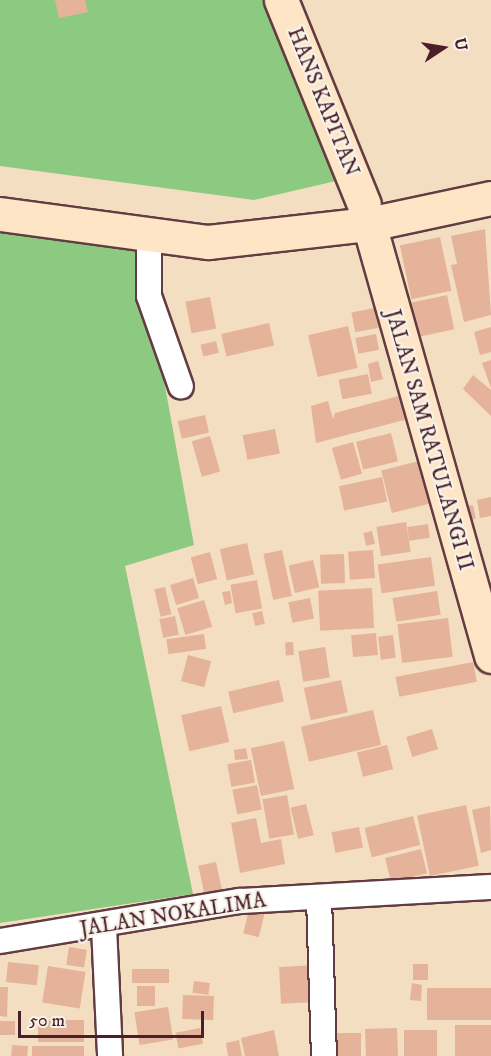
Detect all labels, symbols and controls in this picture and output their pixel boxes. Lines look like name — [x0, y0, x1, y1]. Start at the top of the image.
north arrow — [413, 18, 473, 78]
street label: HANS KAPITAN — [282, 24, 364, 180]
text: U — [450, 36, 472, 52]
street label: JALAN SAM RATULANGI II — [380, 307, 478, 573]
street label: JALAN NOKALIMA — [78, 888, 268, 942]
scale bar — [21, 999, 207, 1037]
text: 50 m — [29, 1010, 65, 1032]

